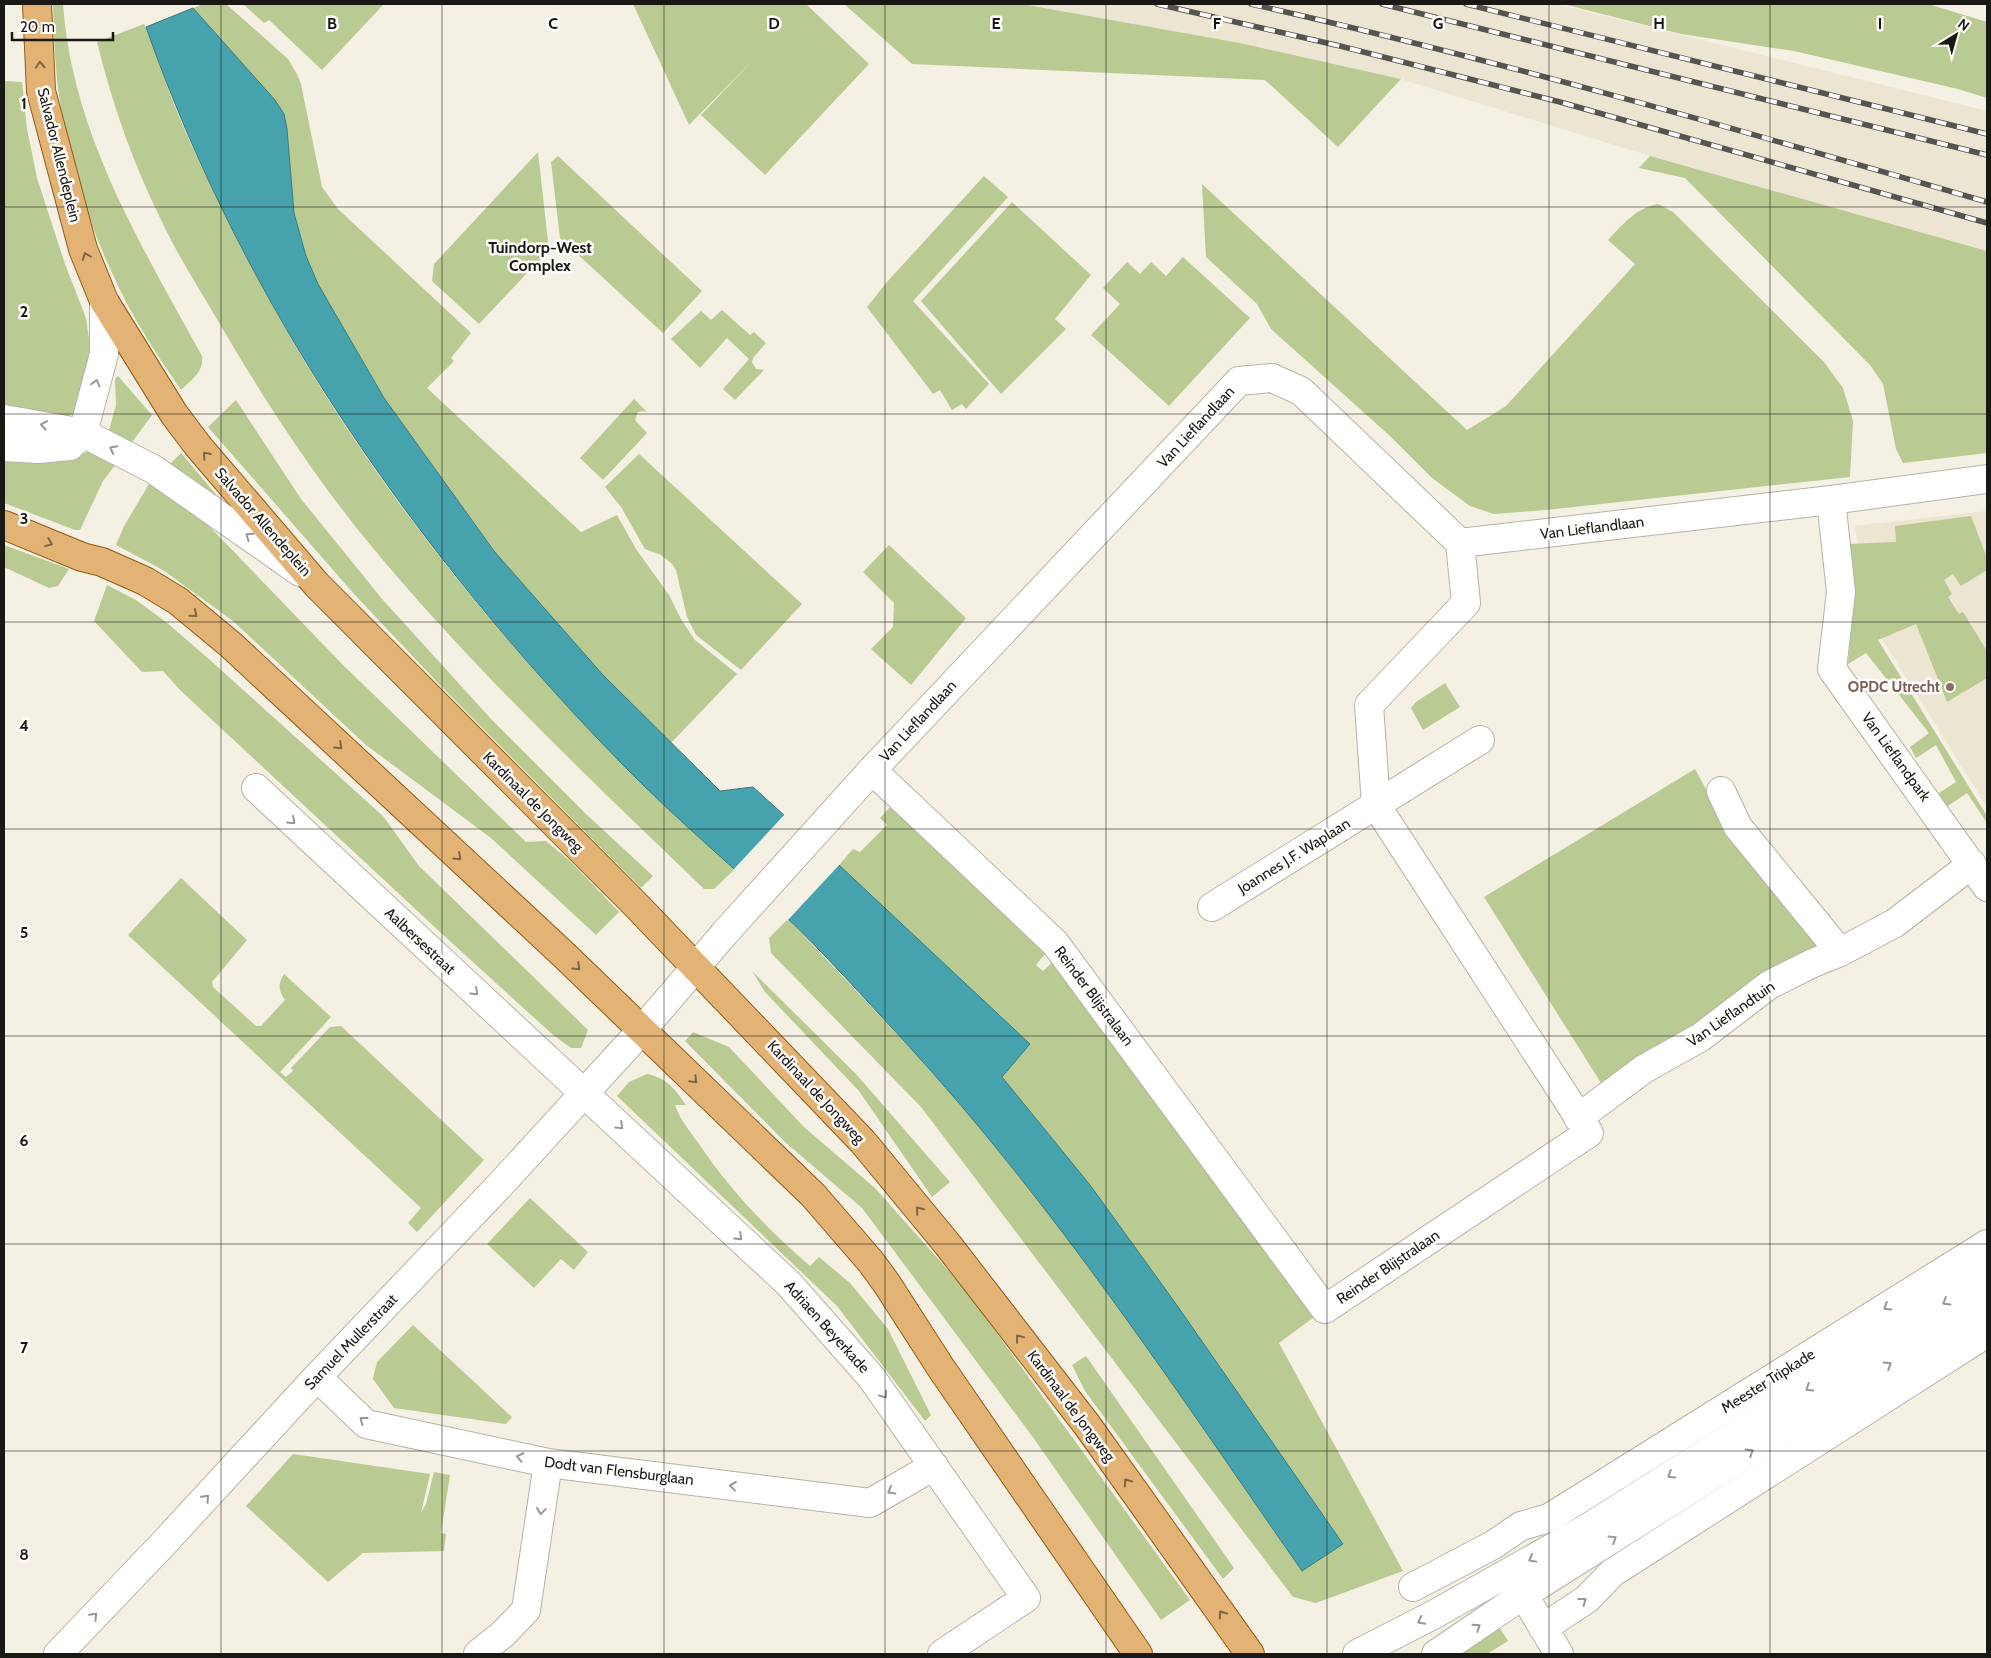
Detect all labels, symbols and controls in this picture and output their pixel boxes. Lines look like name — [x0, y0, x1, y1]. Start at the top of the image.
scale bar — [12, 10, 114, 42]
north arrow — [1931, 10, 1981, 60]
text: B — [327, 14, 337, 33]
text: C — [548, 14, 558, 33]
text: D — [768, 14, 780, 33]
text: E — [991, 14, 1001, 33]
text: F — [1213, 14, 1222, 33]
text: G — [1433, 14, 1443, 33]
text: H — [1653, 14, 1665, 33]
text: I — [1878, 14, 1882, 33]
text: N — [1954, 14, 1973, 35]
text: 20 m — [20, 18, 55, 36]
one-way arrow — [34, 60, 45, 68]
street label: Salvador Allendeplein — [34, 86, 84, 224]
text: 1 — [21, 94, 27, 113]
district label: Tuindorp-West Complex — [488, 238, 592, 275]
one-way arrow — [82, 252, 92, 261]
text: 2 — [20, 302, 28, 321]
one-way arrow — [91, 380, 101, 388]
street label: Van Lieflandlaan — [1154, 383, 1238, 471]
one-way arrow — [39, 421, 48, 431]
one-way arrow — [109, 445, 118, 455]
one-way arrow — [203, 451, 212, 460]
street label: Salvador Allendeplein — [211, 464, 315, 580]
text: 3 — [20, 509, 28, 528]
street label: Van Lieflandlaan — [1539, 513, 1645, 543]
one-way arrow — [245, 533, 255, 542]
one-way arrow — [44, 537, 53, 548]
one-way arrow — [188, 608, 197, 617]
street label: Van Lieflandlaan — [876, 677, 960, 765]
place label: OPDC Utrecht — [1848, 678, 1940, 696]
marker: OPDC Utrecht — [1944, 681, 1956, 693]
street label: Van Lieflandpark — [1858, 709, 1934, 805]
text: 4 — [19, 716, 29, 735]
one-way arrow — [333, 740, 342, 749]
street label: Kardinaal de Jongweg — [479, 748, 587, 856]
street label: Joannes J.F. Waplaan — [1234, 814, 1353, 898]
one-way arrow — [286, 815, 295, 824]
one-way arrow — [452, 851, 461, 860]
street label: Aalbersestraat — [381, 904, 459, 978]
text: 5 — [20, 923, 28, 942]
street label: Reinder Blijstralaan — [1051, 943, 1137, 1049]
one-way arrow — [571, 961, 580, 970]
street label: Van Lieflandtuin — [1684, 977, 1778, 1051]
one-way arrow — [469, 986, 478, 995]
street label: Kardinaal de Jongweg — [764, 1037, 869, 1148]
one-way arrow — [688, 1074, 697, 1083]
one-way arrow — [615, 1120, 624, 1129]
text: 6 — [20, 1131, 29, 1150]
one-way arrow — [916, 1207, 925, 1216]
street label: Reinder Blijstralaan — [1333, 1226, 1443, 1308]
one-way arrow — [733, 1231, 742, 1240]
street label: Adriaen Beyerkade — [781, 1277, 873, 1377]
street label: Samuel Mullerstraat — [301, 1290, 401, 1394]
one-way arrow — [1942, 1295, 1951, 1305]
one-way arrow — [1883, 1301, 1892, 1310]
one-way arrow — [1017, 1335, 1025, 1344]
text: 7 — [20, 1338, 29, 1357]
street label: Meester Tripkade — [1718, 1345, 1818, 1417]
street label: Kardinaal de Jongweg — [1023, 1347, 1119, 1466]
one-way arrow — [1882, 1361, 1891, 1371]
one-way arrow — [1805, 1382, 1814, 1392]
one-way arrow — [878, 1389, 887, 1399]
one-way arrow — [359, 1417, 369, 1426]
one-way arrow — [1745, 1448, 1754, 1458]
one-way arrow — [516, 1452, 525, 1463]
street label: Dodt van Flensburglaan — [543, 1453, 695, 1489]
one-way arrow — [1668, 1469, 1677, 1478]
one-way arrow — [1125, 1479, 1133, 1488]
one-way arrow — [729, 1481, 737, 1492]
one-way arrow — [888, 1484, 897, 1494]
one-way arrow — [200, 1495, 209, 1504]
one-way arrow — [536, 1507, 547, 1515]
one-way arrow — [1608, 1535, 1617, 1545]
text: 8 — [19, 1545, 29, 1564]
one-way arrow — [1529, 1553, 1538, 1563]
one-way arrow — [1577, 1598, 1587, 1607]
one-way arrow — [1219, 1611, 1228, 1620]
one-way arrow — [88, 1613, 97, 1622]
one-way arrow — [1417, 1615, 1426, 1625]
one-way arrow — [1471, 1624, 1480, 1633]

